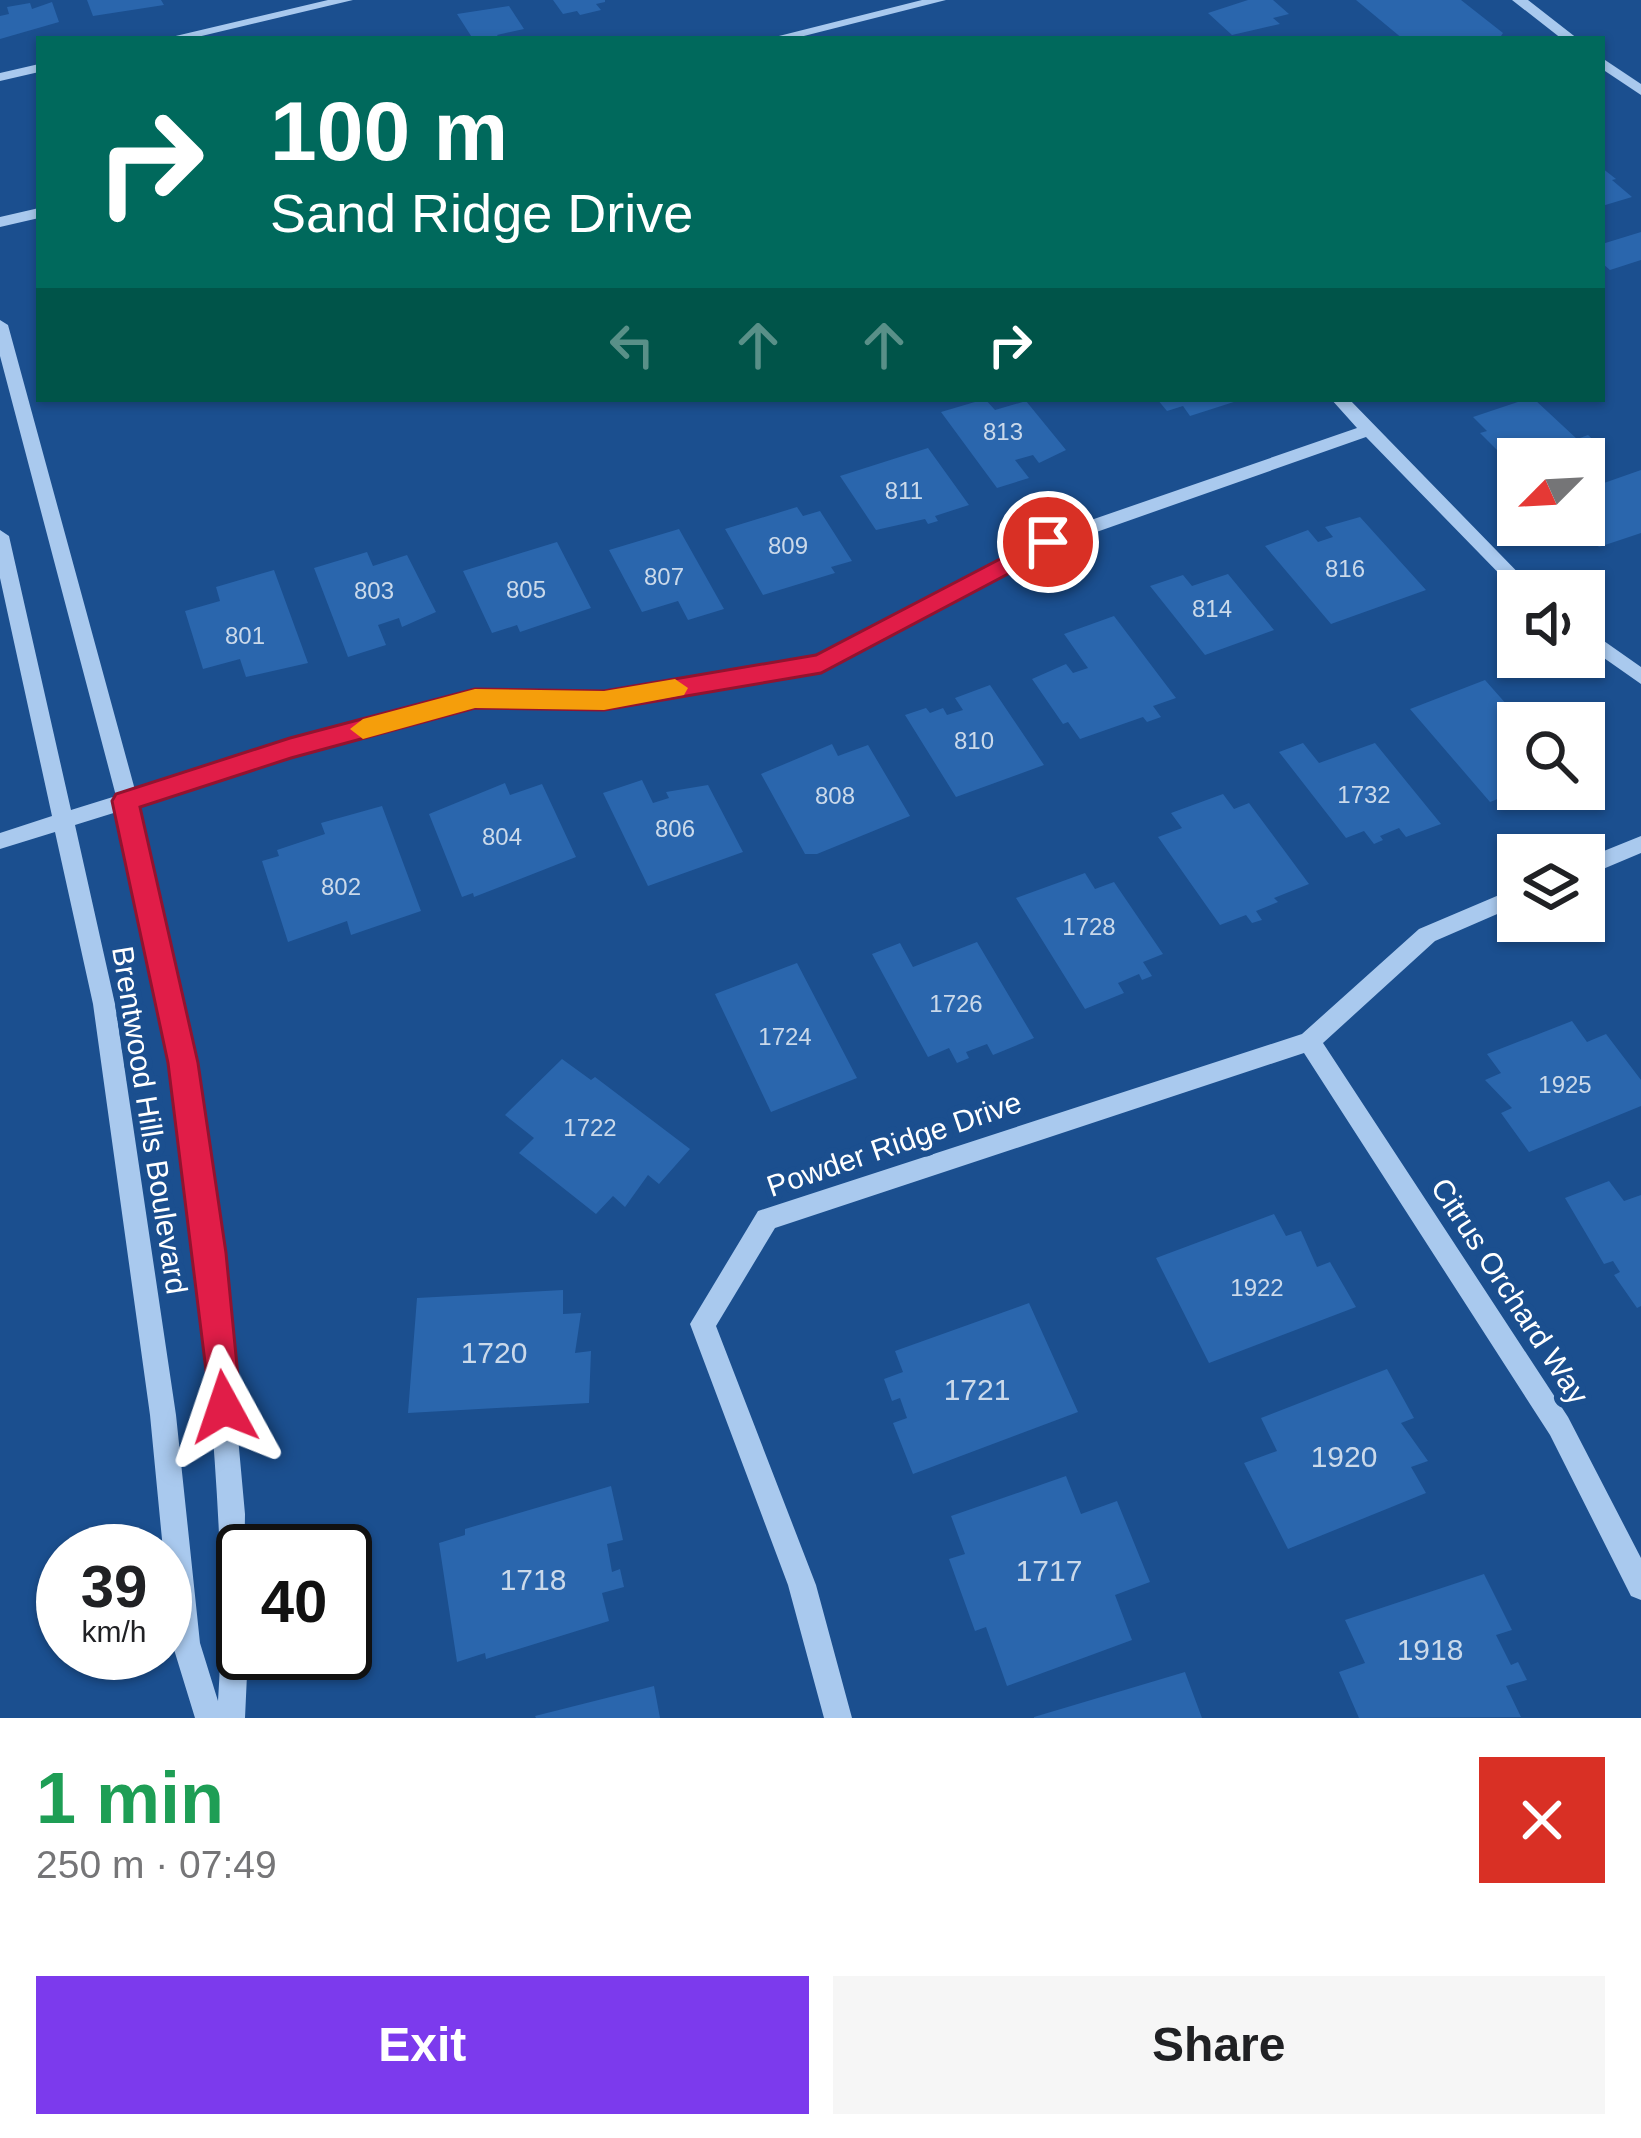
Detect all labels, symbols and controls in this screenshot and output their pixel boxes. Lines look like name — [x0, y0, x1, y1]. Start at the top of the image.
icon: right — [72, 84, 228, 240]
text: 100 m — [270, 84, 508, 178]
text: Sand Ridge Drive — [270, 183, 693, 243]
icon: left — [599, 312, 665, 378]
icon: ahead — [725, 312, 791, 378]
icon: ahead — [851, 312, 917, 378]
icon: right — [977, 312, 1043, 378]
house number: 813 — [983, 418, 1023, 445]
north arrow — [1497, 438, 1605, 546]
map controls — [1497, 438, 1605, 942]
house number: 811 — [885, 477, 923, 504]
pin — [997, 491, 1099, 593]
icon: arrive — [1015, 509, 1081, 575]
house number: 809 — [768, 532, 808, 559]
house number: 816 — [1325, 555, 1365, 582]
house number: 807 — [644, 563, 684, 590]
button: sound — [1497, 570, 1605, 678]
house number: 805 — [506, 576, 546, 603]
house number: 803 — [354, 577, 394, 604]
house number: 814 — [1192, 595, 1232, 622]
house number: 801 — [225, 622, 265, 649]
button: search — [1497, 702, 1605, 810]
house number: 810 — [954, 727, 994, 754]
house number: 1732 — [1337, 781, 1391, 808]
house number: 808 — [815, 782, 855, 809]
house number: 806 — [655, 815, 695, 842]
house number: 804 — [482, 823, 522, 850]
button: layers — [1497, 834, 1605, 942]
house number: 802 — [321, 873, 361, 900]
house number: 1728 — [1062, 913, 1116, 940]
street label: Brentwood Hills Boulevard — [106, 944, 194, 1296]
house number: 1726 — [929, 990, 983, 1017]
house number: 1724 — [758, 1023, 812, 1050]
house number: 1925 — [1538, 1071, 1592, 1098]
street label: Powder Ridge Drive — [763, 1085, 1025, 1203]
house number: 1722 — [563, 1114, 617, 1141]
street label: Citrus Orchard Way — [1425, 1172, 1595, 1410]
house number: 1922 — [1230, 1274, 1284, 1301]
house number: 1720 — [461, 1336, 527, 1369]
position arrow — [161, 1344, 287, 1470]
house number: 1721 — [944, 1373, 1010, 1406]
house number: 1920 — [1311, 1440, 1377, 1473]
speed limit sign: 40 — [216, 1524, 372, 1680]
text: 39 — [81, 1553, 147, 1620]
house number: 1717 — [1016, 1554, 1082, 1587]
house number: 1718 — [500, 1563, 566, 1596]
text: km/h — [81, 1615, 147, 1648]
house number: 1918 — [1397, 1633, 1463, 1666]
button: close — [1479, 1757, 1605, 1883]
text: 1 min — [36, 1758, 224, 1838]
text: 250 m · 07:49 — [36, 1843, 277, 1886]
button: Exit — [36, 1976, 809, 2114]
button: Share — [833, 1976, 1605, 2114]

